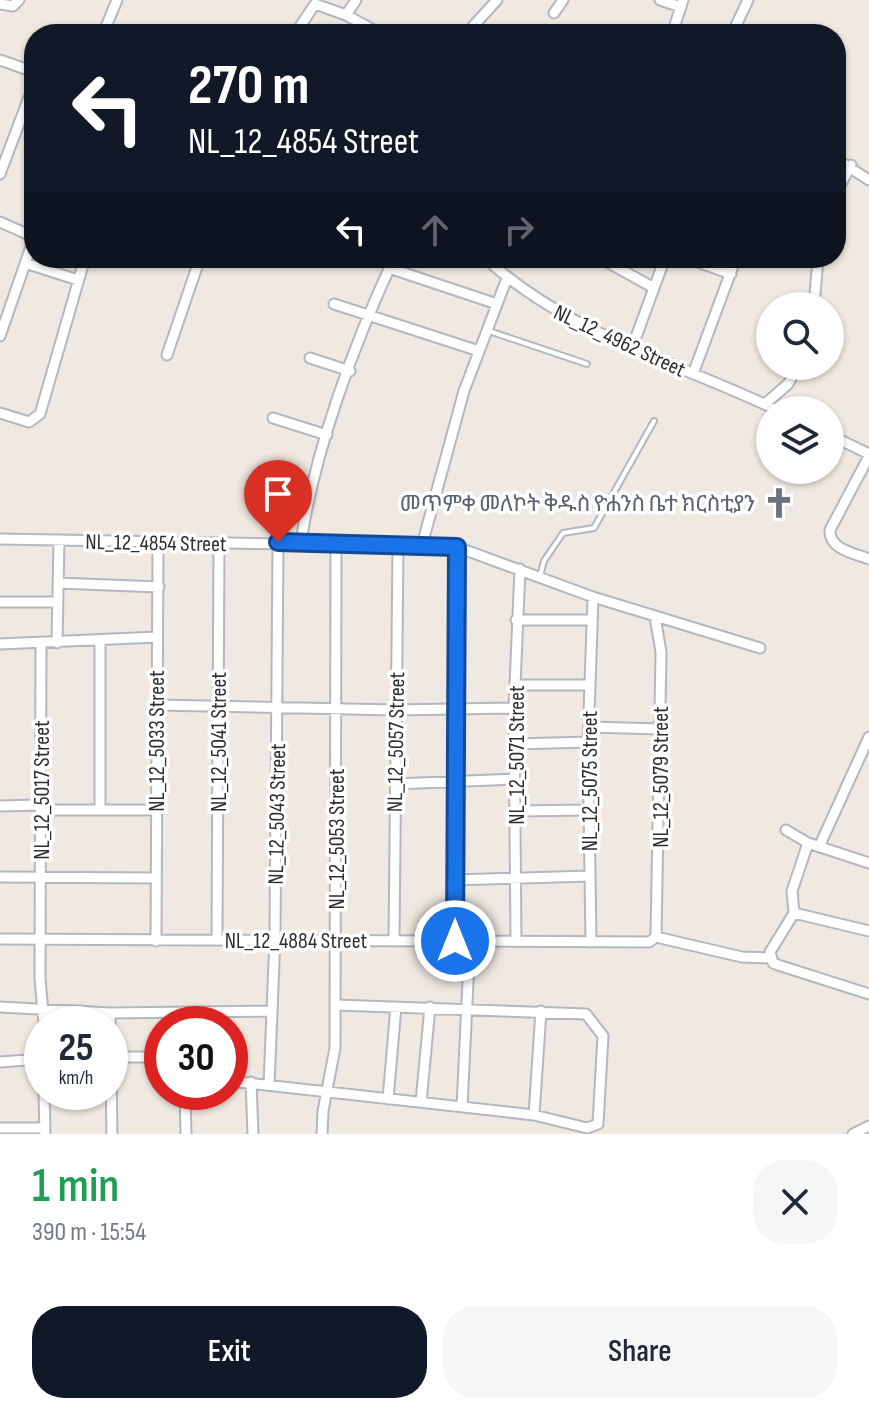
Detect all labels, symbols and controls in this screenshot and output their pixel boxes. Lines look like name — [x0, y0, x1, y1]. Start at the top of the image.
text: 270 m — [188, 53, 309, 120]
icon: left — [56, 56, 160, 160]
text: NL_12_4854 Street — [188, 121, 419, 164]
icon: left — [329, 208, 373, 252]
icon: ahead — [413, 208, 457, 252]
icon: right — [497, 208, 541, 252]
map controls — [756, 292, 844, 484]
button: search — [756, 292, 844, 380]
street label: NL_12_4962 Street — [549, 299, 690, 384]
button: layers — [756, 396, 844, 484]
pin — [244, 460, 312, 542]
icon: arrive — [256, 472, 300, 516]
church icon: መጥምቀ መለኮት ቅዱስ ዮሐንስ ቤተ ክርስቲያን — [762, 486, 796, 520]
place label: መጥምቀ መለኮት ቅዱስ ዮሐንስ ቤተ ክርስቲያን — [400, 491, 755, 518]
street label: NL_12_4854 Street — [85, 529, 227, 558]
street label: NL_12_5033 Street — [144, 670, 171, 812]
street label: NL_12_5057 Street — [382, 671, 411, 812]
street label: NL_12_5041 Street — [206, 672, 233, 812]
street label: NL_12_5071 Street — [504, 685, 531, 825]
street label: NL_12_5079 Street — [648, 706, 675, 848]
street label: NL_12_5075 Street — [577, 711, 604, 851]
street label: NL_12_5017 Street — [29, 720, 56, 860]
street label: NL_12_5043 Street — [263, 743, 292, 885]
street label: NL_12_5053 Street — [324, 768, 351, 909]
position arrow — [413, 899, 497, 983]
street label: NL_12_4884 Street — [225, 928, 367, 955]
speed limit sign: 30 — [144, 1006, 248, 1110]
text: 25 — [58, 1024, 94, 1072]
text: km/h — [59, 1066, 93, 1090]
text: 1 min — [32, 1158, 119, 1215]
button: close — [753, 1160, 837, 1244]
text: 390 m · 15:54 — [32, 1217, 146, 1248]
button: Exit — [32, 1306, 427, 1398]
button: Share — [443, 1306, 837, 1398]

